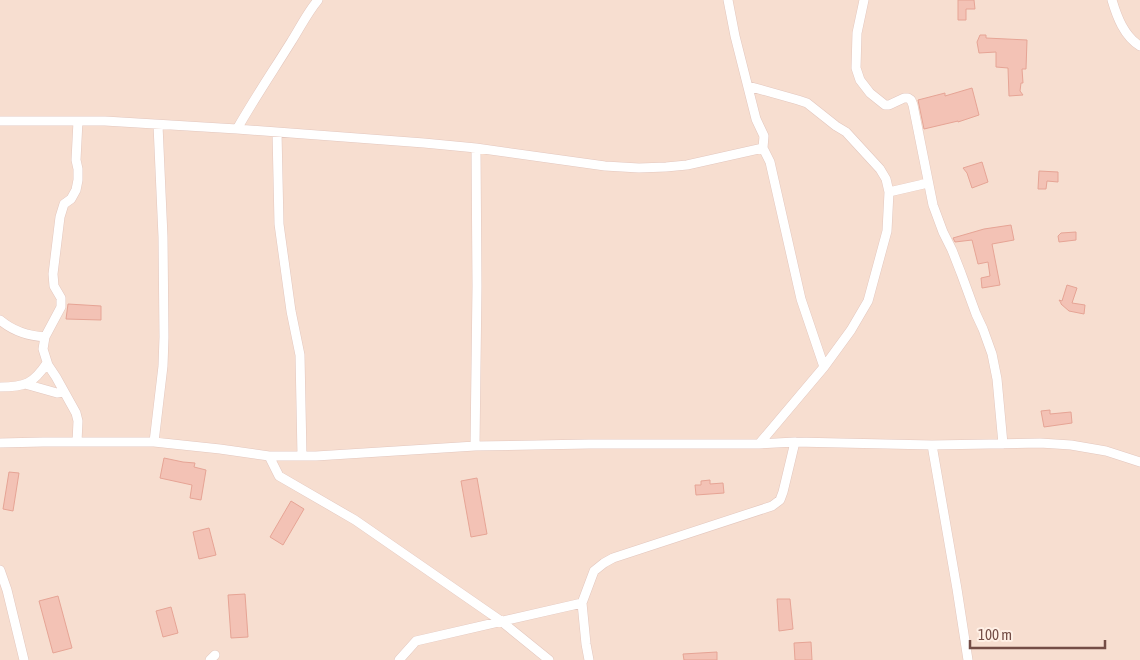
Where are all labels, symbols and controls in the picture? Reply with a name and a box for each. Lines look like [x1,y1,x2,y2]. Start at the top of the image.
scale bar [970,618,1105,650]
text: 100 m [978,626,1012,643]

